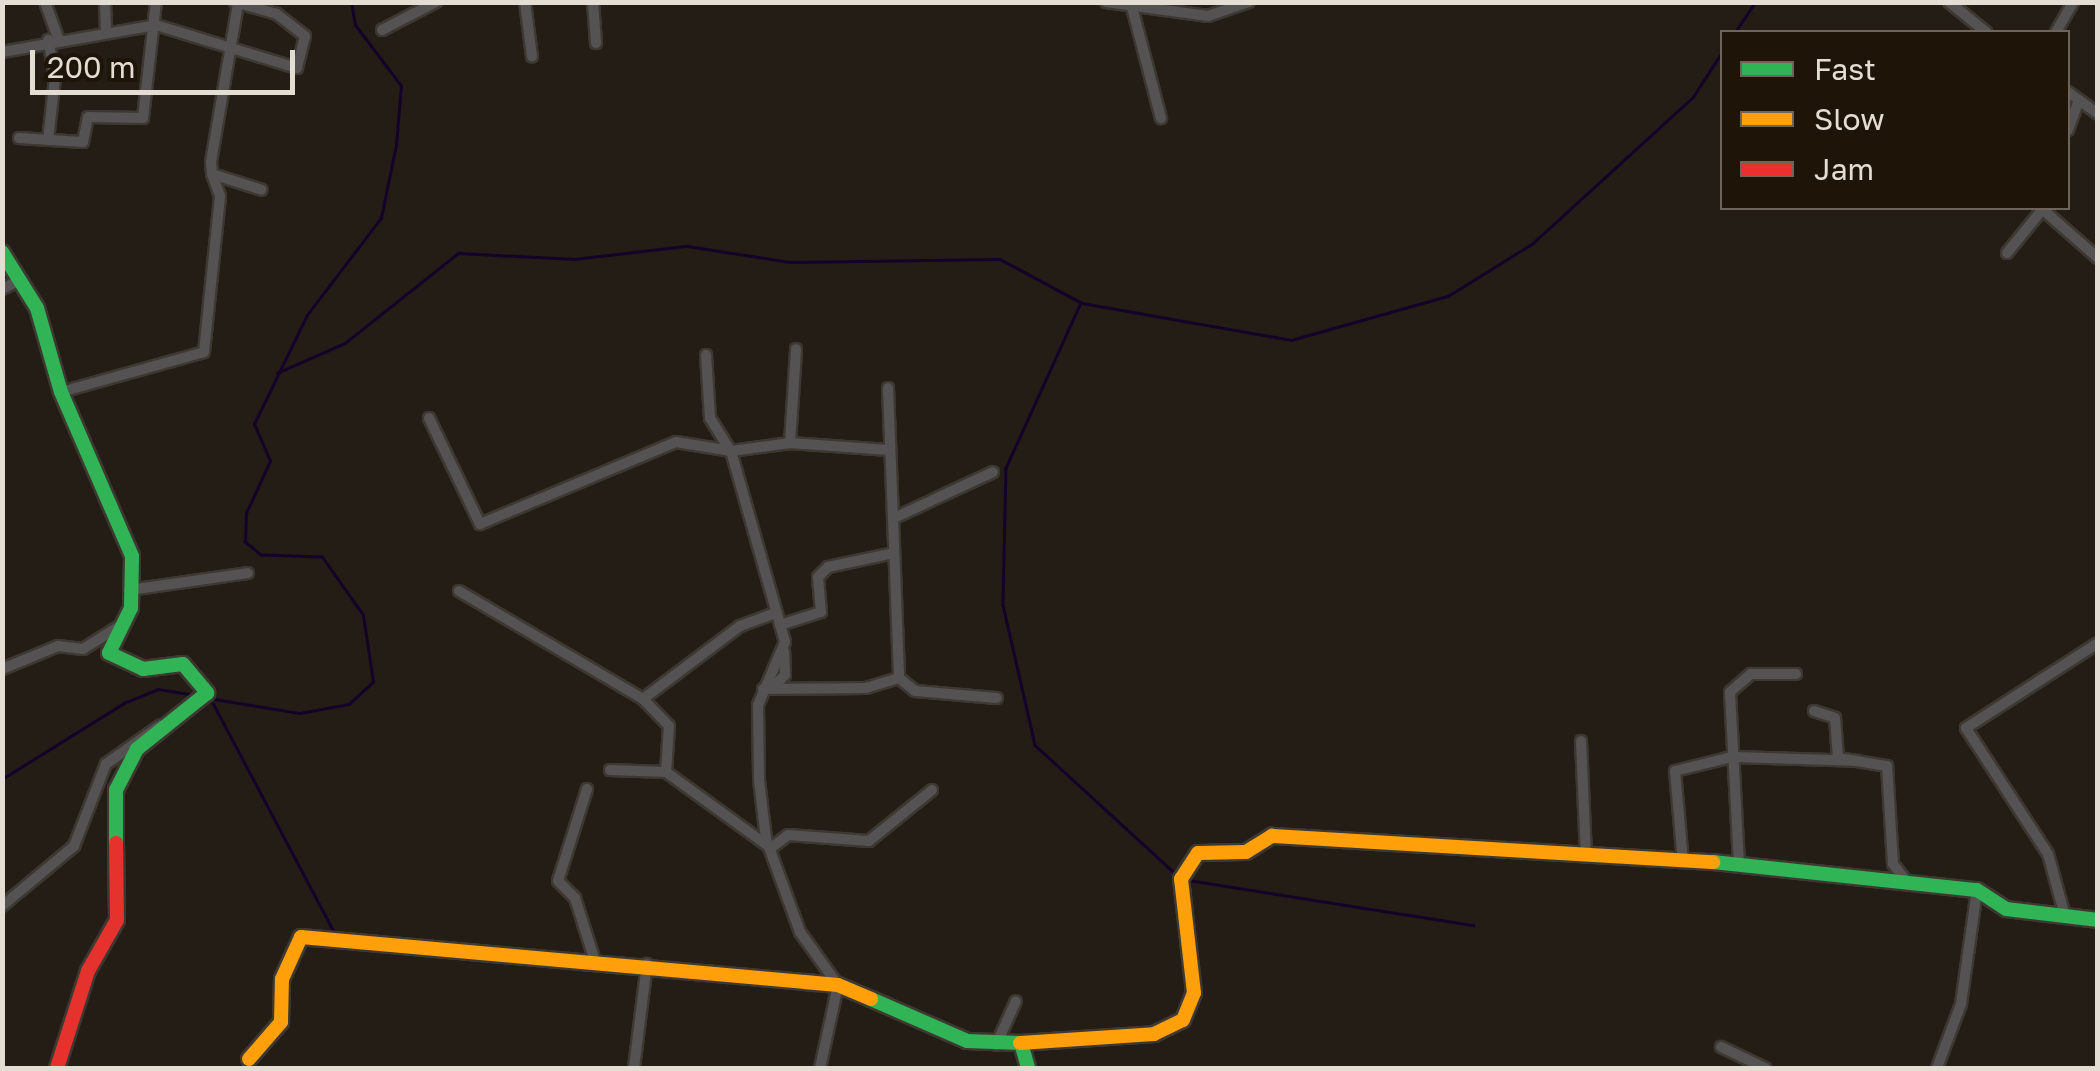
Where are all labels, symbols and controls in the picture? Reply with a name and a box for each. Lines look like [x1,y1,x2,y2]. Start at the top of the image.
scale bar [35,30,300,92]
legend [1720,30,2070,210]
text: 200 m [47,49,136,85]
text: Fast [1814,51,1876,87]
text: Slow [1814,101,1885,137]
text: Jam [1814,151,1874,187]

